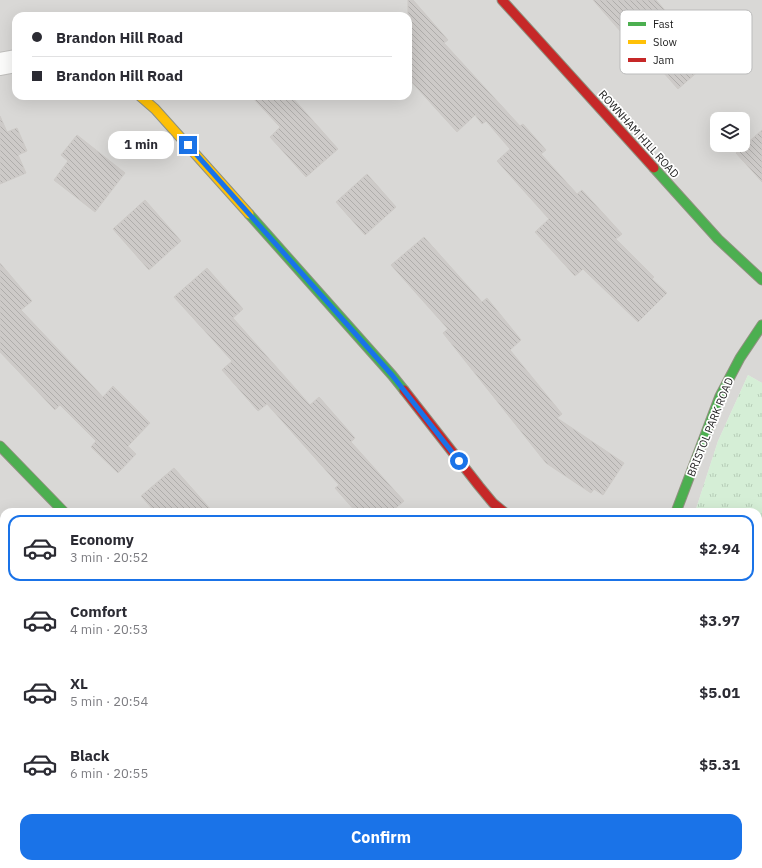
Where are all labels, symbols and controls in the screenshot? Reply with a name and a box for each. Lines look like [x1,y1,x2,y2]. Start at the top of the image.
legend [620,10,752,74]
text: Fast [653,17,674,31]
text: Brandon Hill Road [56,28,183,47]
text: Slow [653,35,677,49]
text: Jam [653,53,674,67]
text: Brandon Hill Road [56,66,183,85]
street label: ROWNHAM HILL ROAD [596,87,682,181]
map controls [710,112,750,152]
button: layers [710,112,750,152]
callout: 1 min [108,131,174,159]
text: 1 min [124,136,158,153]
route end [179,136,197,154]
street label: BRISTOL PARK ROAD [684,375,736,479]
route start [450,452,468,470]
icon: car [22,530,58,566]
text: Economy [70,530,134,549]
text: $2.94 [699,539,740,558]
text: 3 min · 20:52 [70,549,148,566]
icon: car [22,602,58,638]
text: Comfort [70,602,127,621]
text: $3.97 [699,611,740,630]
text: 4 min · 20:53 [70,621,148,638]
icon: car [22,674,58,710]
text: XL [70,674,88,693]
text: $5.01 [699,683,740,702]
text: 5 min · 20:54 [70,693,148,710]
icon: car [22,746,58,782]
text: Black [70,746,110,765]
text: $5.31 [699,755,740,774]
text: 6 min · 20:55 [70,765,148,782]
button: Confirm [20,814,742,860]

